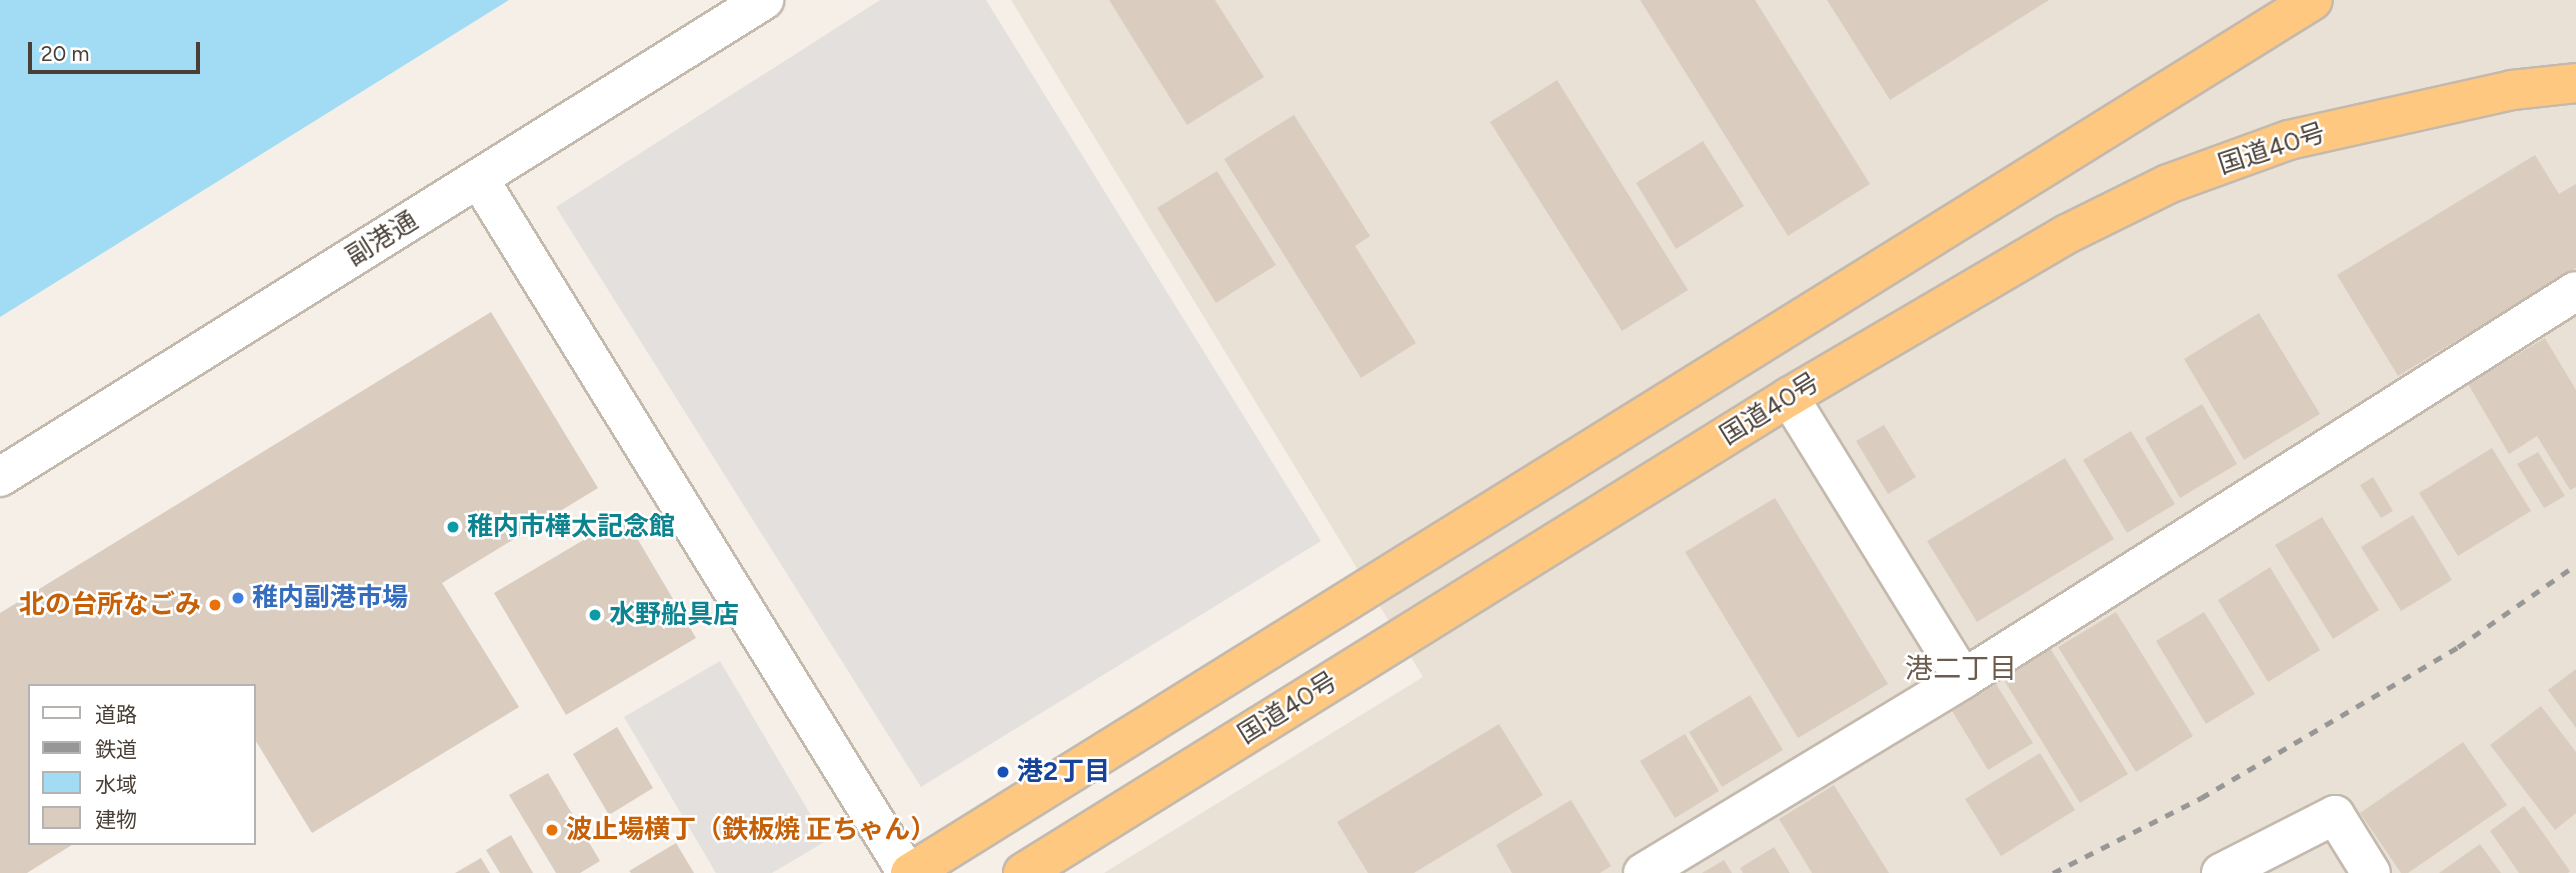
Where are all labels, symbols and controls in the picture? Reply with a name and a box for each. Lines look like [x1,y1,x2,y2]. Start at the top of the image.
scale bar [32,28,203,72]
text: 20 m [41,41,89,66]
street label: 国道40号 [2214,117,2330,181]
street label: 副港通 [341,205,423,273]
street label: 国道40号 [1715,366,1825,452]
place label: 稚内市樺太記念館 [467,511,675,543]
marker: 稚内市樺太記念館 [445,519,461,535]
place label: 稚内副港市場 [252,582,408,614]
place label: 北の台所なごみ [19,589,201,621]
marker: 稚内副港市場 [230,590,246,606]
marker: 北の台所なごみ [207,597,223,613]
place label: 水野船具店 [609,599,739,631]
marker: 水野船具店 [587,607,603,623]
district label: 港二丁目 [1905,651,2017,685]
street label: 国道40号 [1233,665,1343,751]
legend [28,684,256,845]
text: 道路 [95,702,137,727]
text: 鉄道 [95,737,137,762]
place label: 港2丁目 [1017,756,1110,788]
marker: 港2丁目 [995,764,1011,780]
text: 水域 [95,772,137,797]
text: 建物 [95,807,137,832]
place label: 波止場横丁（鉄板焼 正ちゃん） [566,814,936,846]
marker: 波止場横丁（鉄板焼 正ちゃん） [544,822,560,838]

